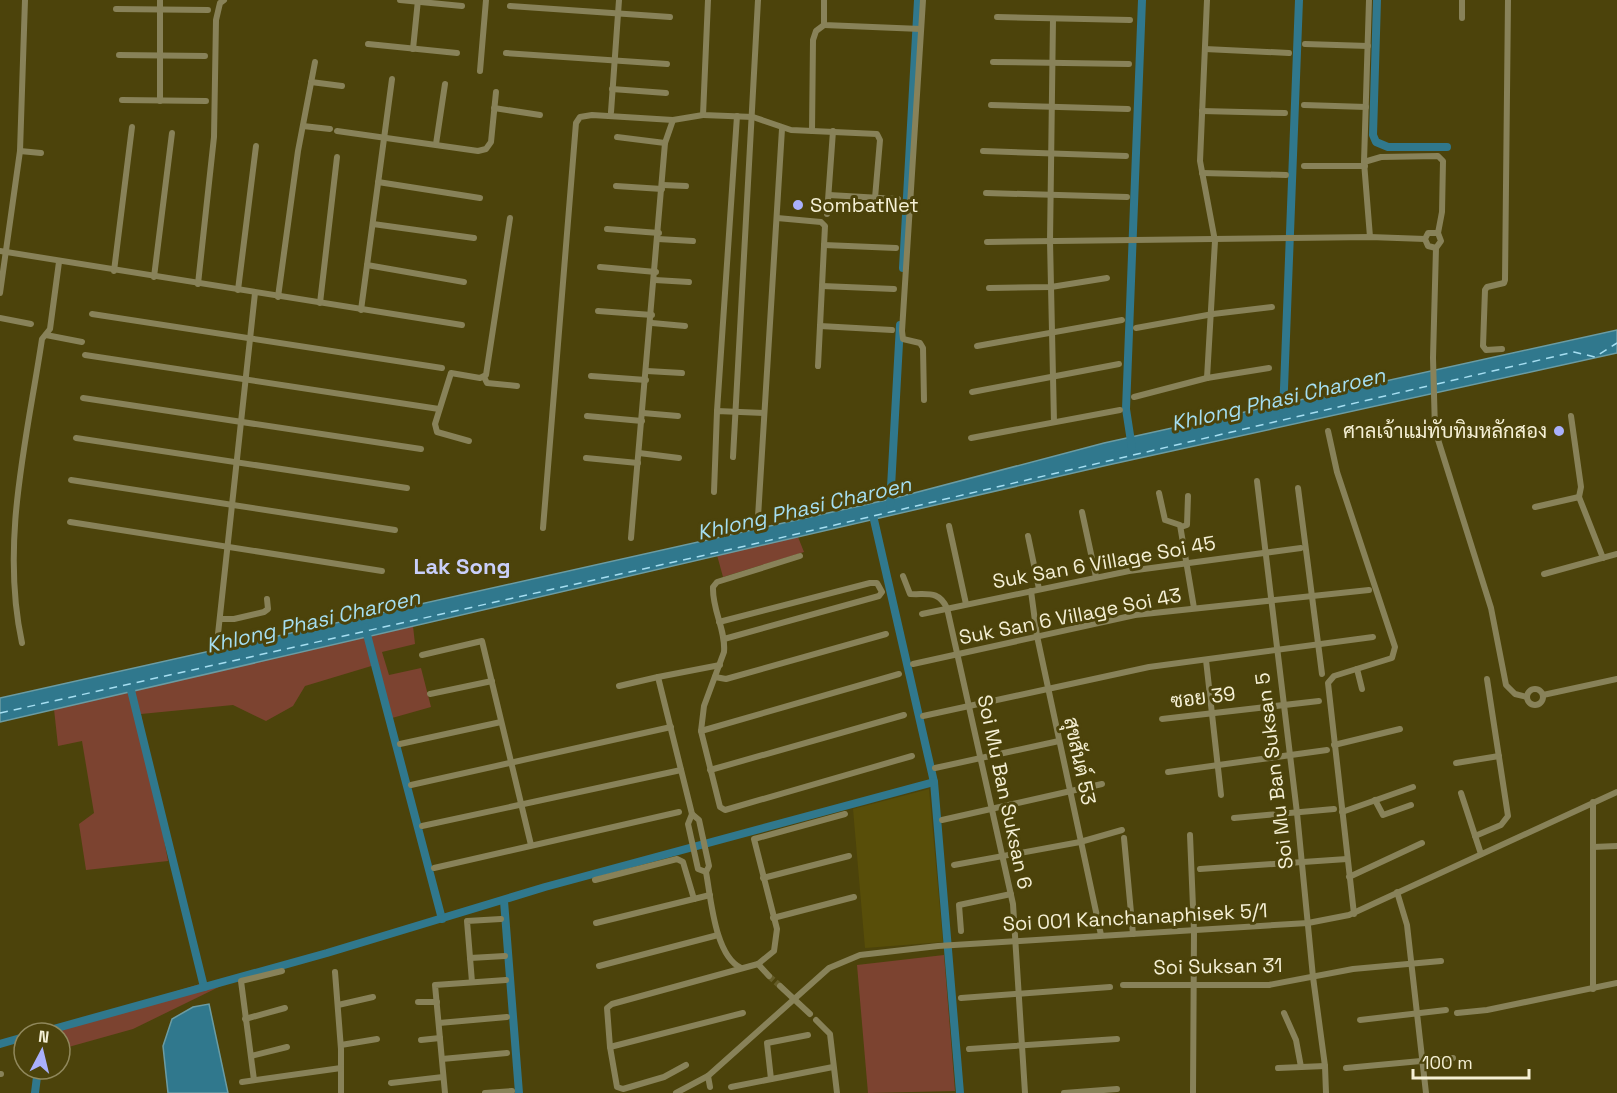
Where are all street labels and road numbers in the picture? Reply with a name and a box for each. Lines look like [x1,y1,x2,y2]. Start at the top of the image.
street label: Suk San 6 Village Soi 45 [990,530,1218,594]
street label: Suk San 6 Village Soi 43 [957,582,1183,650]
street label: Soi Mu Ban Suksan 5 [1249,671,1299,871]
street label: ซอย 39 [1169,680,1237,714]
street label: Soi Mu Ban Suksan 6 [972,692,1038,892]
street label: สุขสันต์ 53 [1057,714,1103,808]
street label: Soi 001 Kanchanaphisek 5/1 [1002,897,1268,937]
street label: Soi Suksan 31 [1153,952,1283,980]

